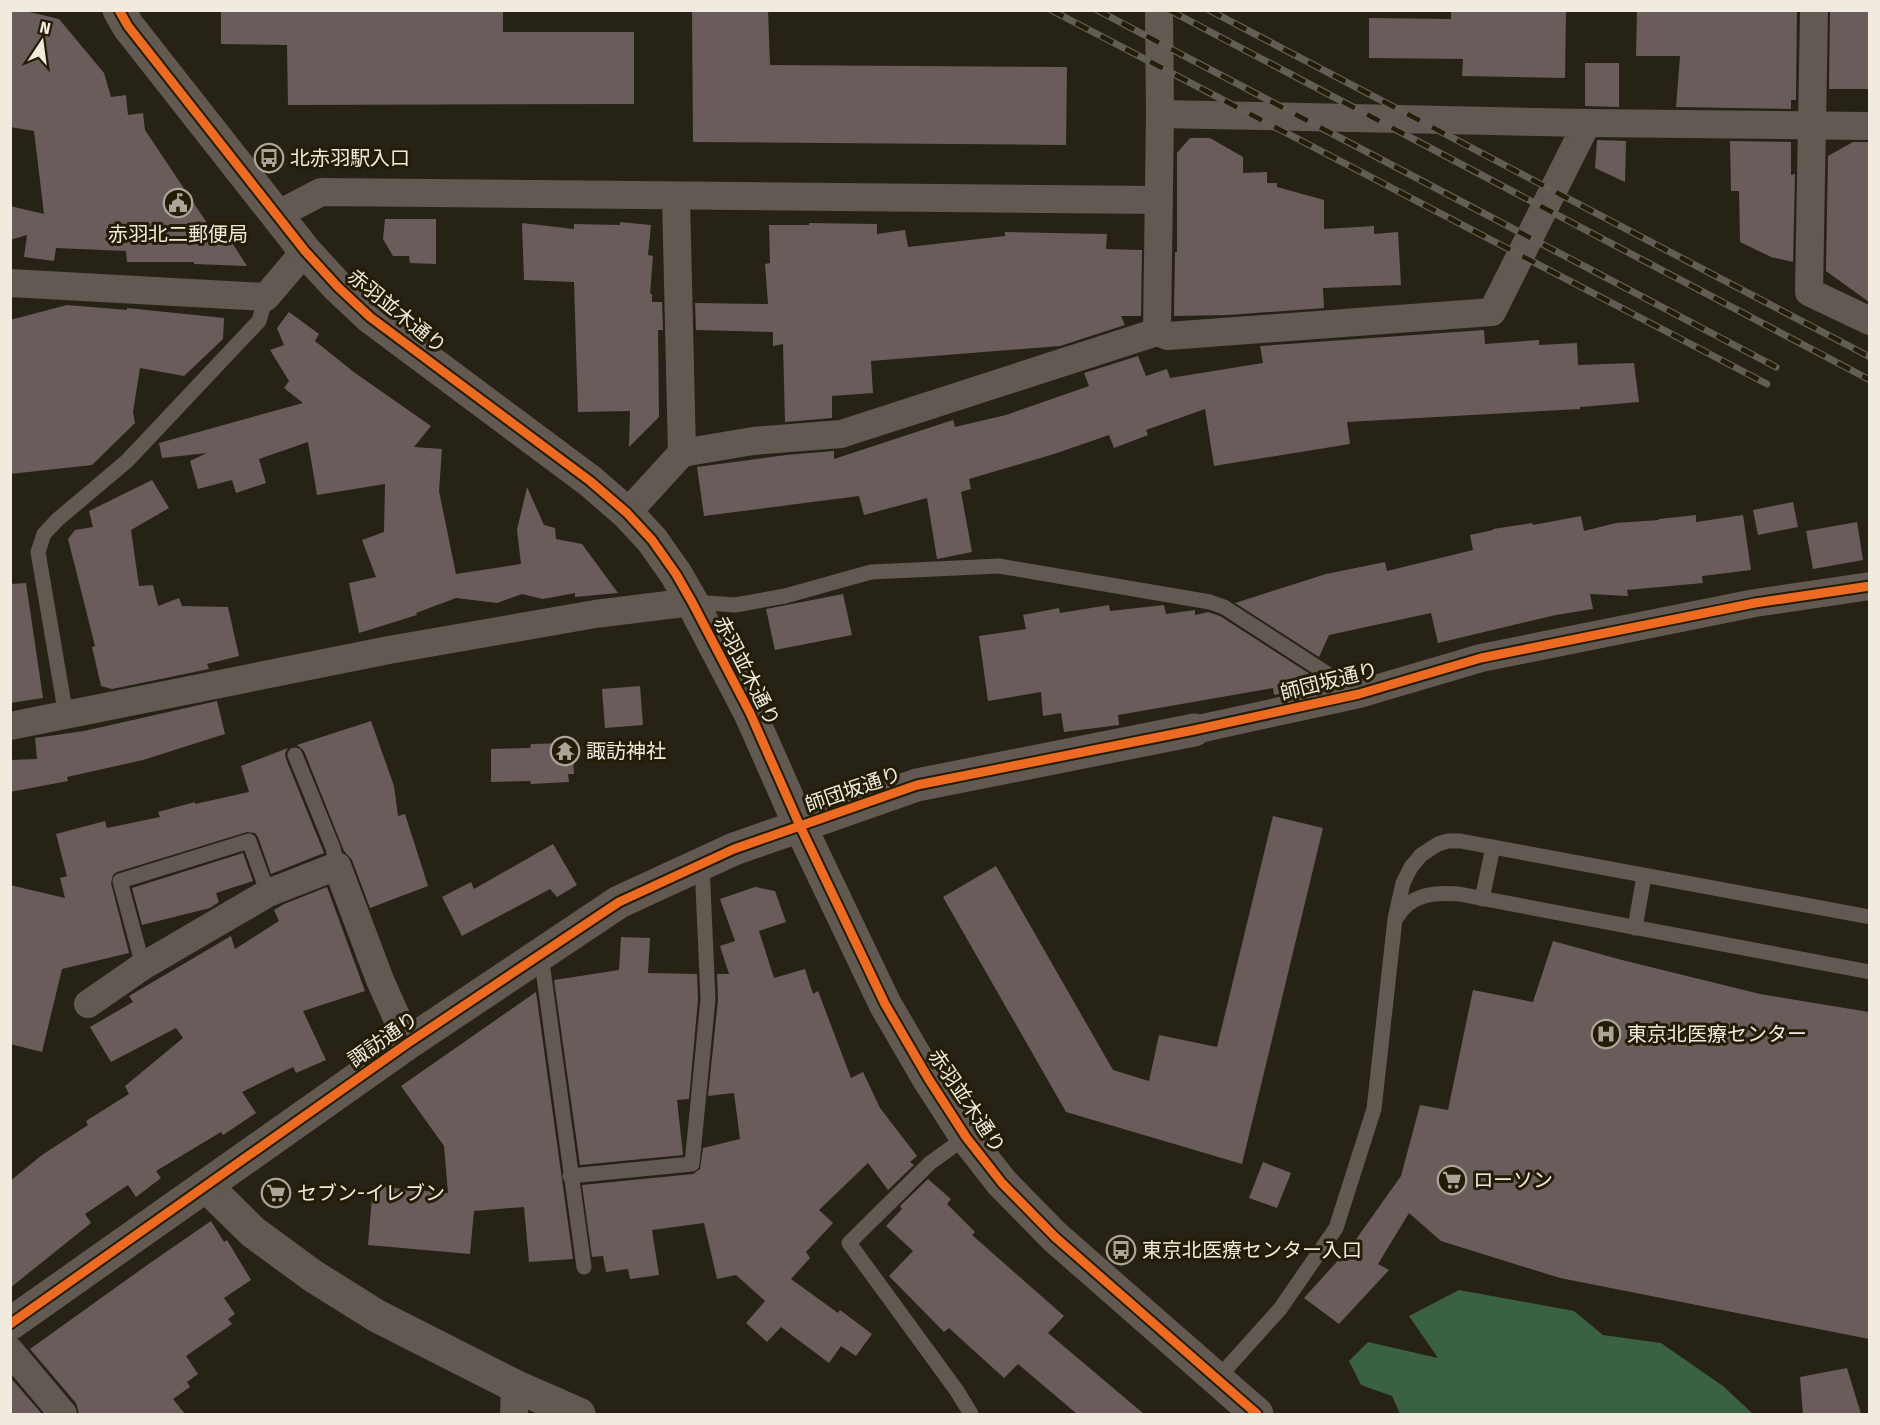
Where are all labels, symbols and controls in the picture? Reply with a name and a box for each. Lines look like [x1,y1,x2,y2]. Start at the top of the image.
north arrow [12,12,72,72]
text: N [38,17,53,38]
bus stop icon: 北赤羽駅入口 [253,142,285,174]
place label: 北赤羽駅入口 [290,146,410,170]
public building icon: 赤羽北二郵便局 [162,187,194,219]
place label: 赤羽北二郵便局 [108,222,248,246]
street label: 赤羽並木通り [343,264,451,358]
street label: 赤羽並木通り [709,612,785,730]
street label: 師団坂通り [1278,657,1380,705]
temple icon: 諏訪神社 [549,735,581,767]
place label: 諏訪神社 [586,739,666,763]
street label: 師団坂通り [802,761,904,817]
street label: 諏訪通り [343,1006,423,1072]
hospital icon: 東京北医療センター [1590,1018,1622,1050]
place label: 東京北医療センター [1627,1022,1807,1046]
street label: 赤羽並木通り [923,1045,1011,1157]
supermarket icon: ローソン [1436,1164,1468,1196]
place label: ローソン [1473,1168,1553,1192]
supermarket icon: セブン-イレブン [260,1177,292,1209]
place label: セブン-イレブン [297,1181,445,1205]
bus stop icon: 東京北医療センター入口 [1105,1234,1137,1266]
place label: 東京北医療センター入口 [1142,1238,1362,1262]

